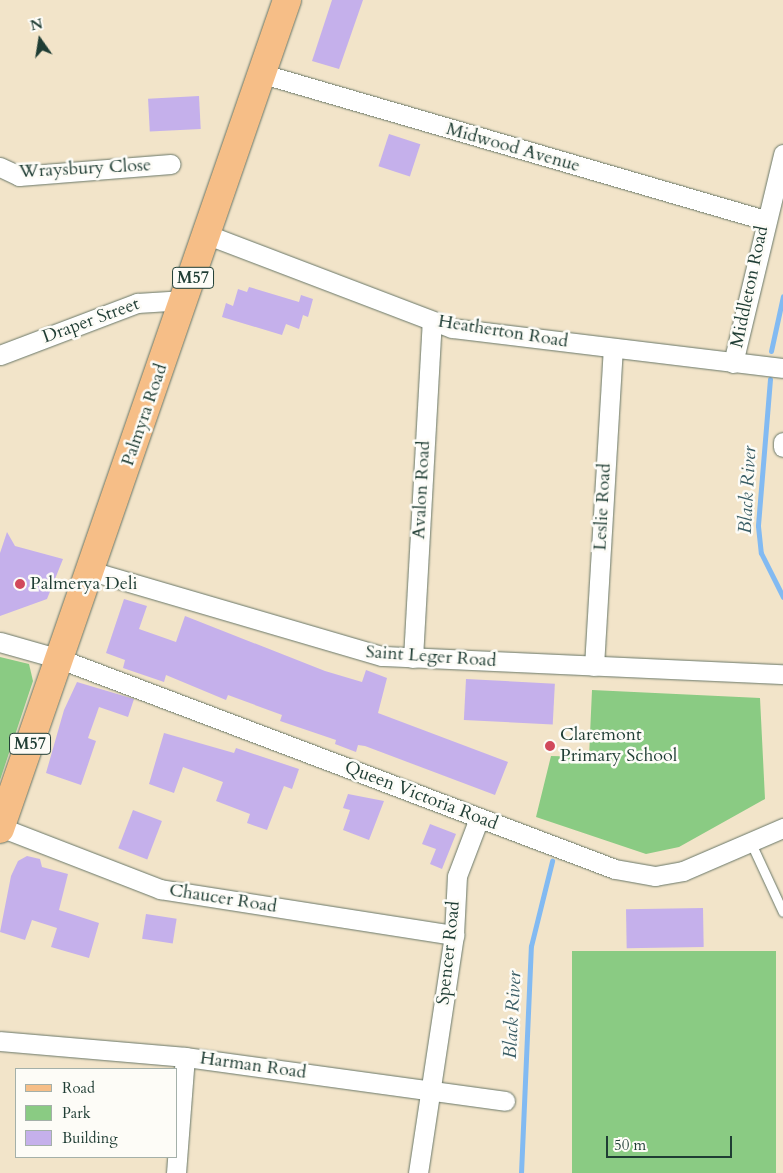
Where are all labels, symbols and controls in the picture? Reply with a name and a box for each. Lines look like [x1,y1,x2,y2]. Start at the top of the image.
text: N [28,14,45,36]
north arrow [15,15,65,65]
street label: Midwood Avenue [444,119,582,177]
street label: Wraysbury Close [18,155,152,183]
street label: Middleton Road [727,224,773,350]
road number: M57 [172,264,214,292]
street label: Draper Street [40,294,142,348]
street label: Heatherton Road [436,311,570,353]
street label: Palmyra Road [117,361,173,469]
street label: Avalon Road [409,440,435,540]
water label: Black River [734,446,762,534]
street label: Leslie Road [590,463,616,551]
place label: Palmerya Deli [30,573,138,595]
marker: Palmerya Deli [14,578,26,590]
street label: Saint Leger Road [365,642,497,672]
place label: Claremont Primary School [560,725,677,768]
road number: M57 [9,731,51,758]
marker: Claremont Primary School [544,740,556,752]
street label: Queen Victoria Road [341,757,501,835]
street label: Chaucer Road [168,880,278,918]
street label: Spencer Road [433,900,465,1006]
water label: Black River [499,971,527,1059]
street label: Harman Road [199,1048,307,1084]
legend [15,1068,178,1158]
text: Road [62,1078,95,1098]
text: Park [62,1103,91,1123]
scale bar [608,1126,734,1158]
text: Building [62,1128,118,1148]
text: 50 m [614,1135,646,1155]

